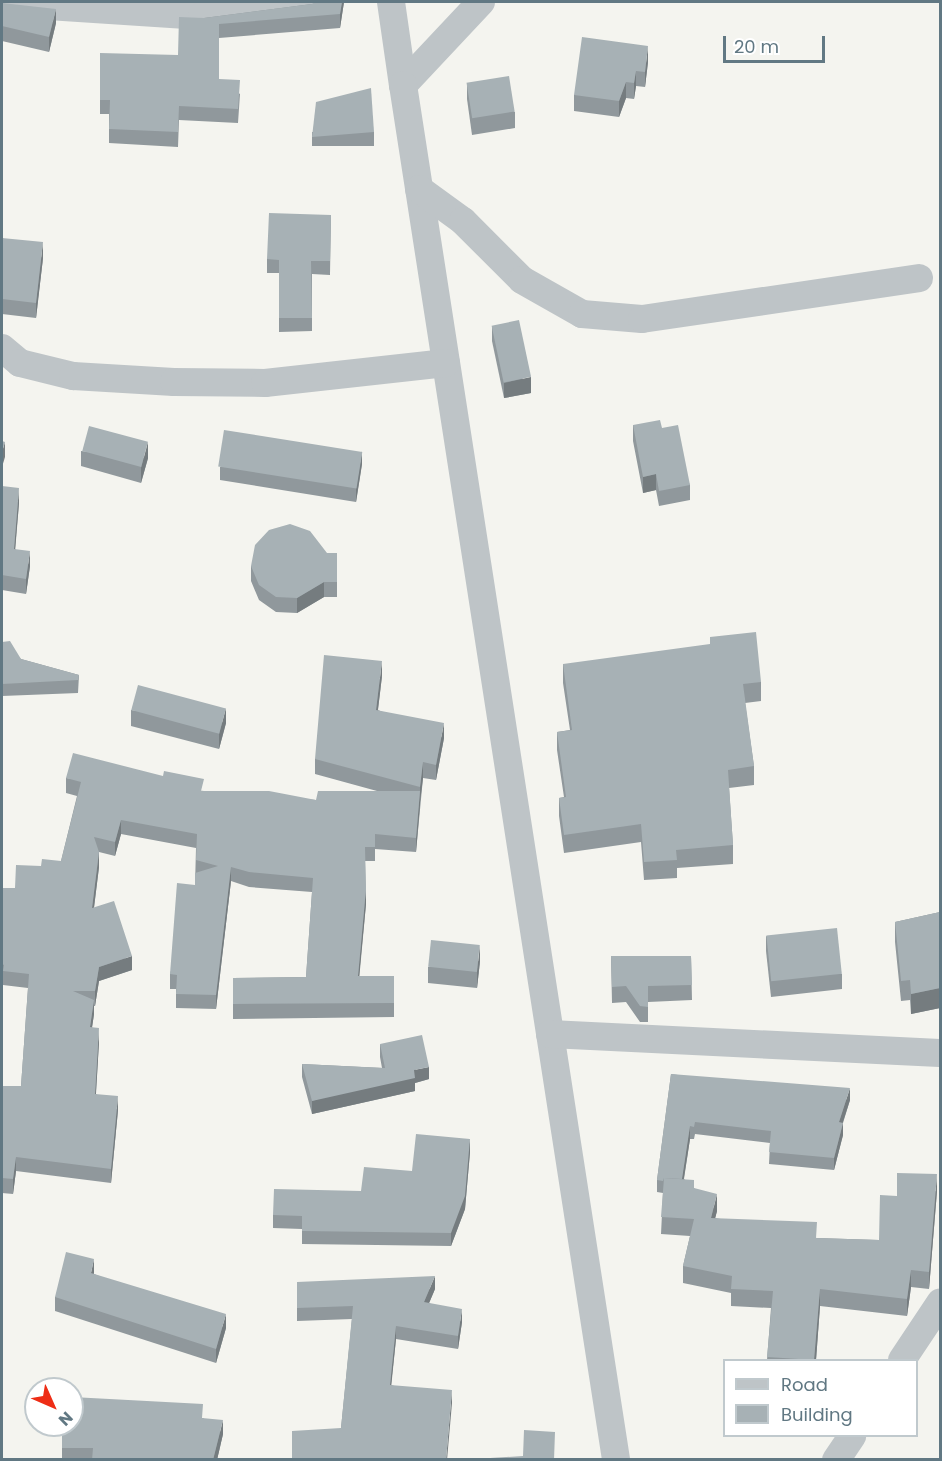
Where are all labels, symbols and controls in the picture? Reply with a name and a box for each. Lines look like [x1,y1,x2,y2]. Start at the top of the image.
scale bar [726,24,828,62]
text: 20 m [734,34,779,59]
legend [723,1359,918,1437]
text: Road [781,1372,828,1397]
north arrow [24,1377,84,1437]
text: Building [781,1402,853,1427]
text: N [53,1406,78,1431]

